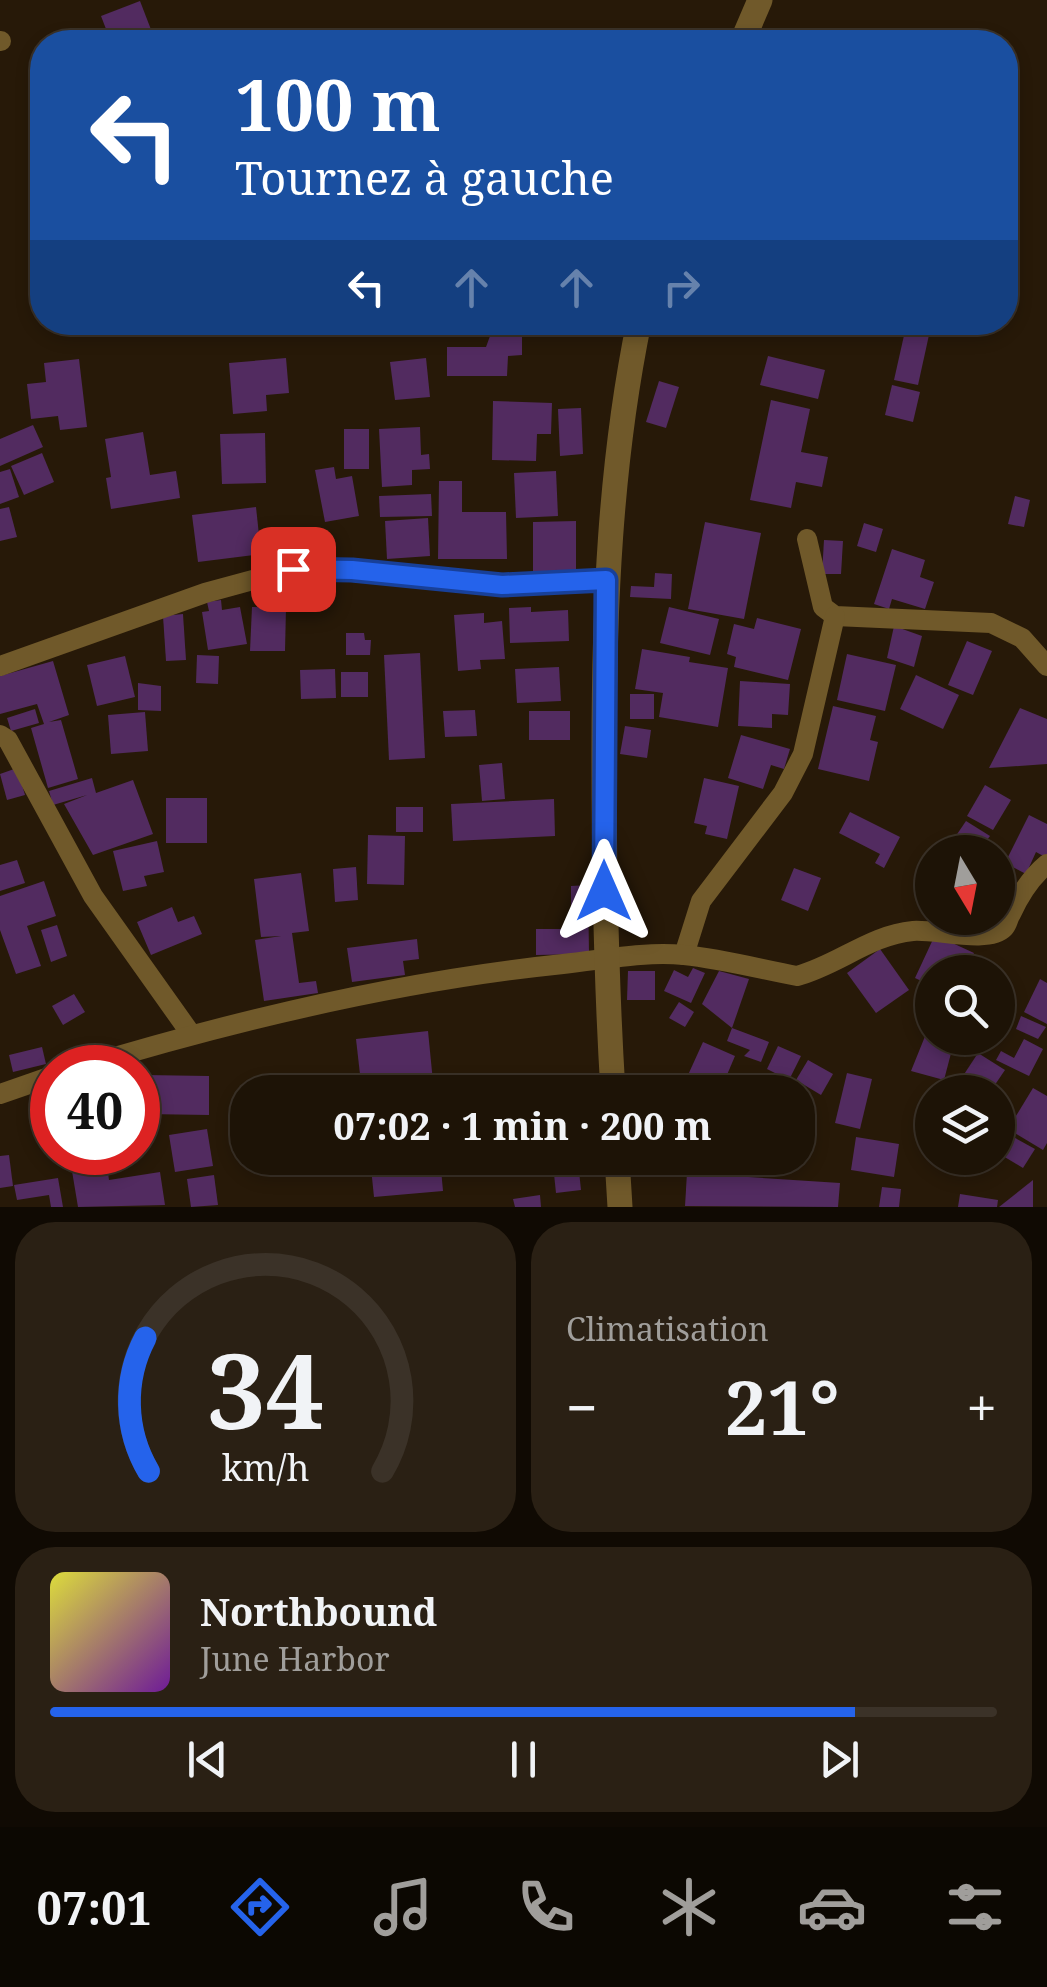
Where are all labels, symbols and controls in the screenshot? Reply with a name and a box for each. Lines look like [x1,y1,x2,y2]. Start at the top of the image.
text: 100 m [235,56,441,152]
icon: left [70,70,200,200]
text: Tournez à gauche [235,147,614,208]
icon: left [339,260,394,315]
icon: ahead [444,260,499,315]
icon: ahead [549,260,604,315]
icon: right [654,260,709,315]
pin [251,527,336,612]
icon: arrive [266,542,321,597]
north arrow [915,835,1015,935]
map controls [915,835,1015,1175]
position arrow [552,839,656,943]
button: search [915,955,1015,1055]
speed limit sign: 40 [30,1045,160,1175]
button: layers [915,1075,1015,1175]
text: 07:02 · 1 min · 200 m [333,1099,712,1151]
text: Climatisation [566,1307,769,1350]
text: 34 [207,1318,324,1459]
text: 21° [725,1355,839,1457]
text: − [566,1369,598,1444]
text: + [966,1369,997,1444]
text: km/h [222,1443,309,1491]
text: Northbound [200,1585,437,1637]
text: June Harbor [200,1637,389,1680]
icon: previous [180,1732,235,1787]
icon: pause [496,1732,551,1787]
icon: next [812,1732,867,1787]
icon: directions [225,1872,295,1942]
icon: music [368,1872,438,1942]
icon: phone [511,1872,581,1942]
icon: climate [654,1872,724,1942]
icon: car [797,1872,867,1942]
icon: filters [940,1872,1010,1942]
text: 07:01 [37,1877,152,1938]

